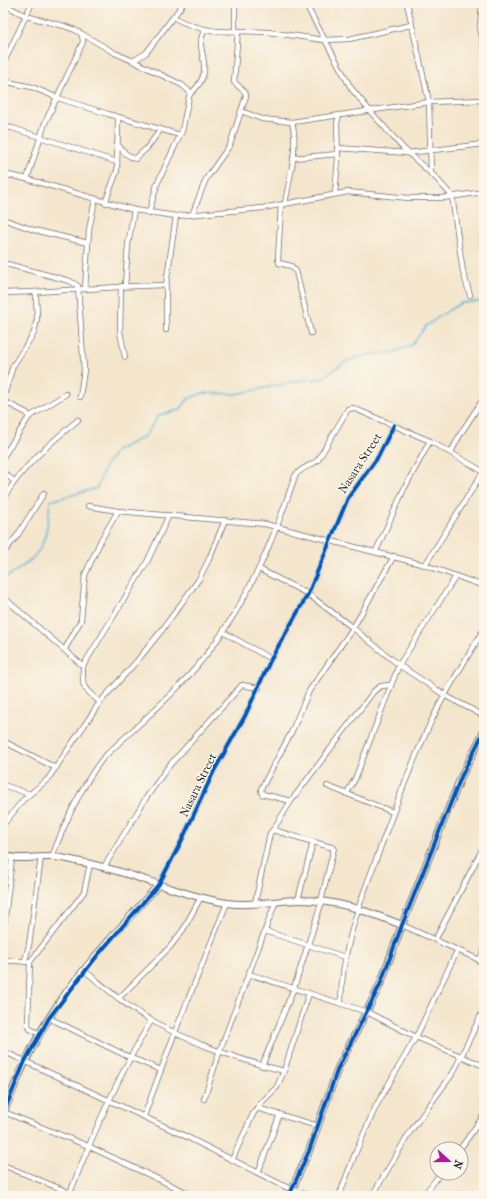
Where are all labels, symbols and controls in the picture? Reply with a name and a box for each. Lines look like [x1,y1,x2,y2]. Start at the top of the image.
street label: Nasara Street [335,430,385,496]
street label: Nasara Street [177,750,220,819]
north arrow [429,1141,469,1181]
text: N [450,1158,465,1171]

